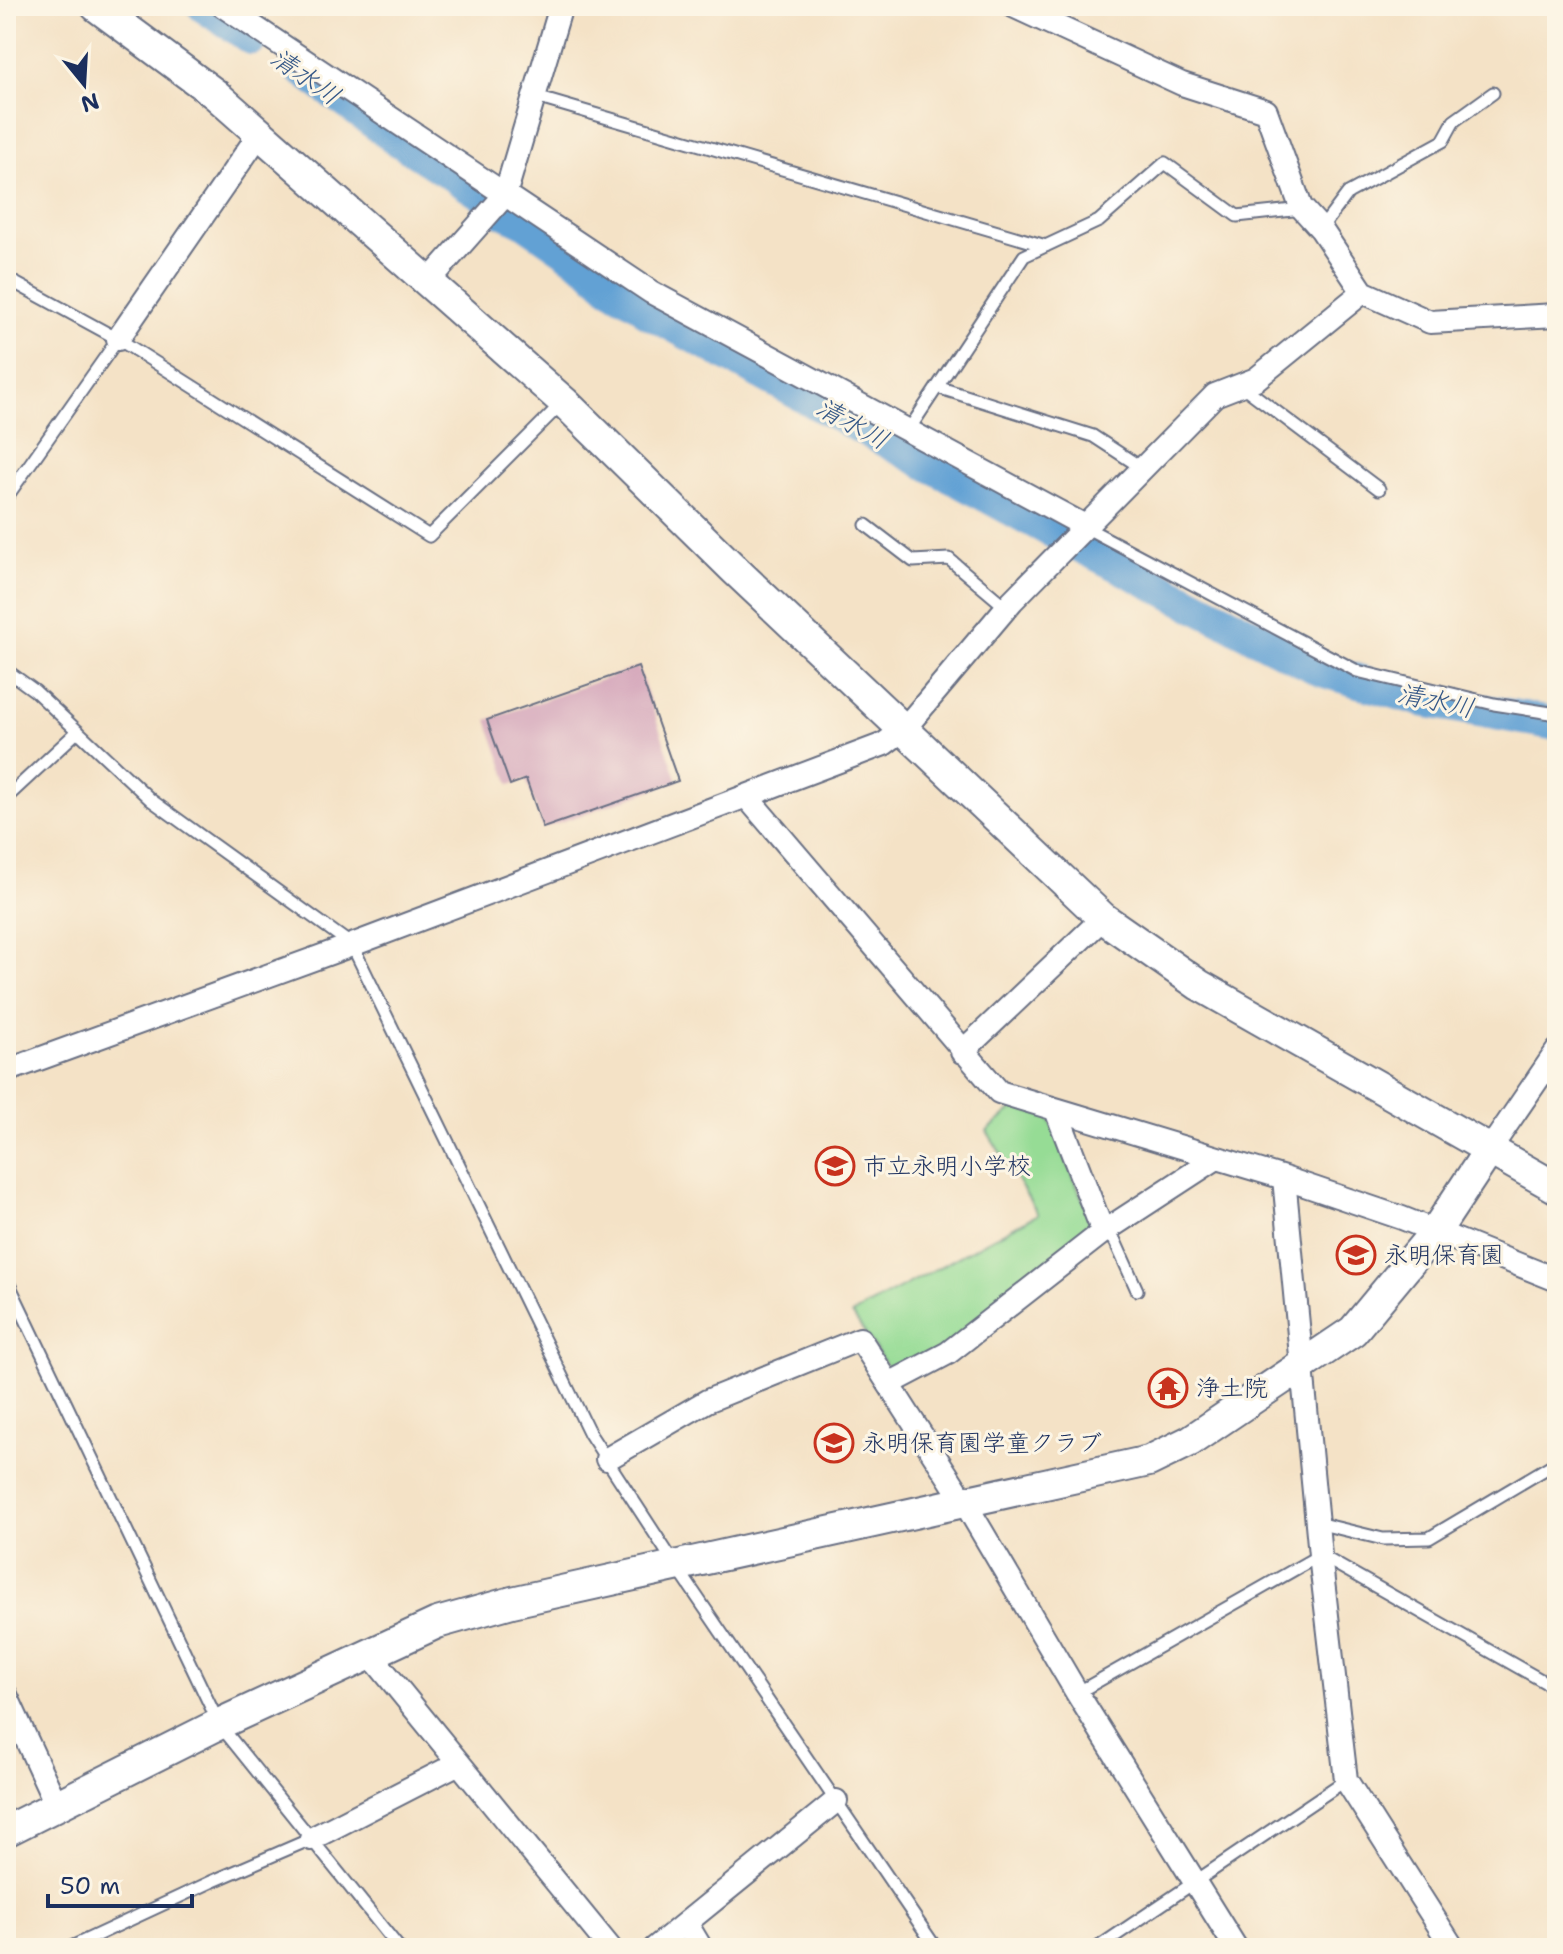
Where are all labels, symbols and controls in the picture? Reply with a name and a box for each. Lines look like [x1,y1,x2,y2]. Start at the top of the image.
water label: 清水川 [264,39,348,113]
north arrow [44,44,124,124]
text: N [77,86,103,119]
water label: 清水川 [810,389,896,457]
water label: 清水川 [1394,675,1478,725]
school or university icon: 市立永明小学校 [814,1145,856,1187]
place label: 市立永明小学校 [863,1150,1031,1182]
school or university icon: 永明保育園 [1335,1234,1377,1276]
place label: 永明保育園 [1384,1239,1504,1271]
temple icon: 浄土院 [1147,1367,1189,1409]
place label: 浄土院 [1196,1372,1268,1404]
school or university icon: 永明保育園学童クラブ [813,1422,855,1464]
place label: 永明保育園学童クラブ [862,1427,1102,1459]
scale bar [48,1858,192,1908]
text: 50 m [60,1870,120,1902]

